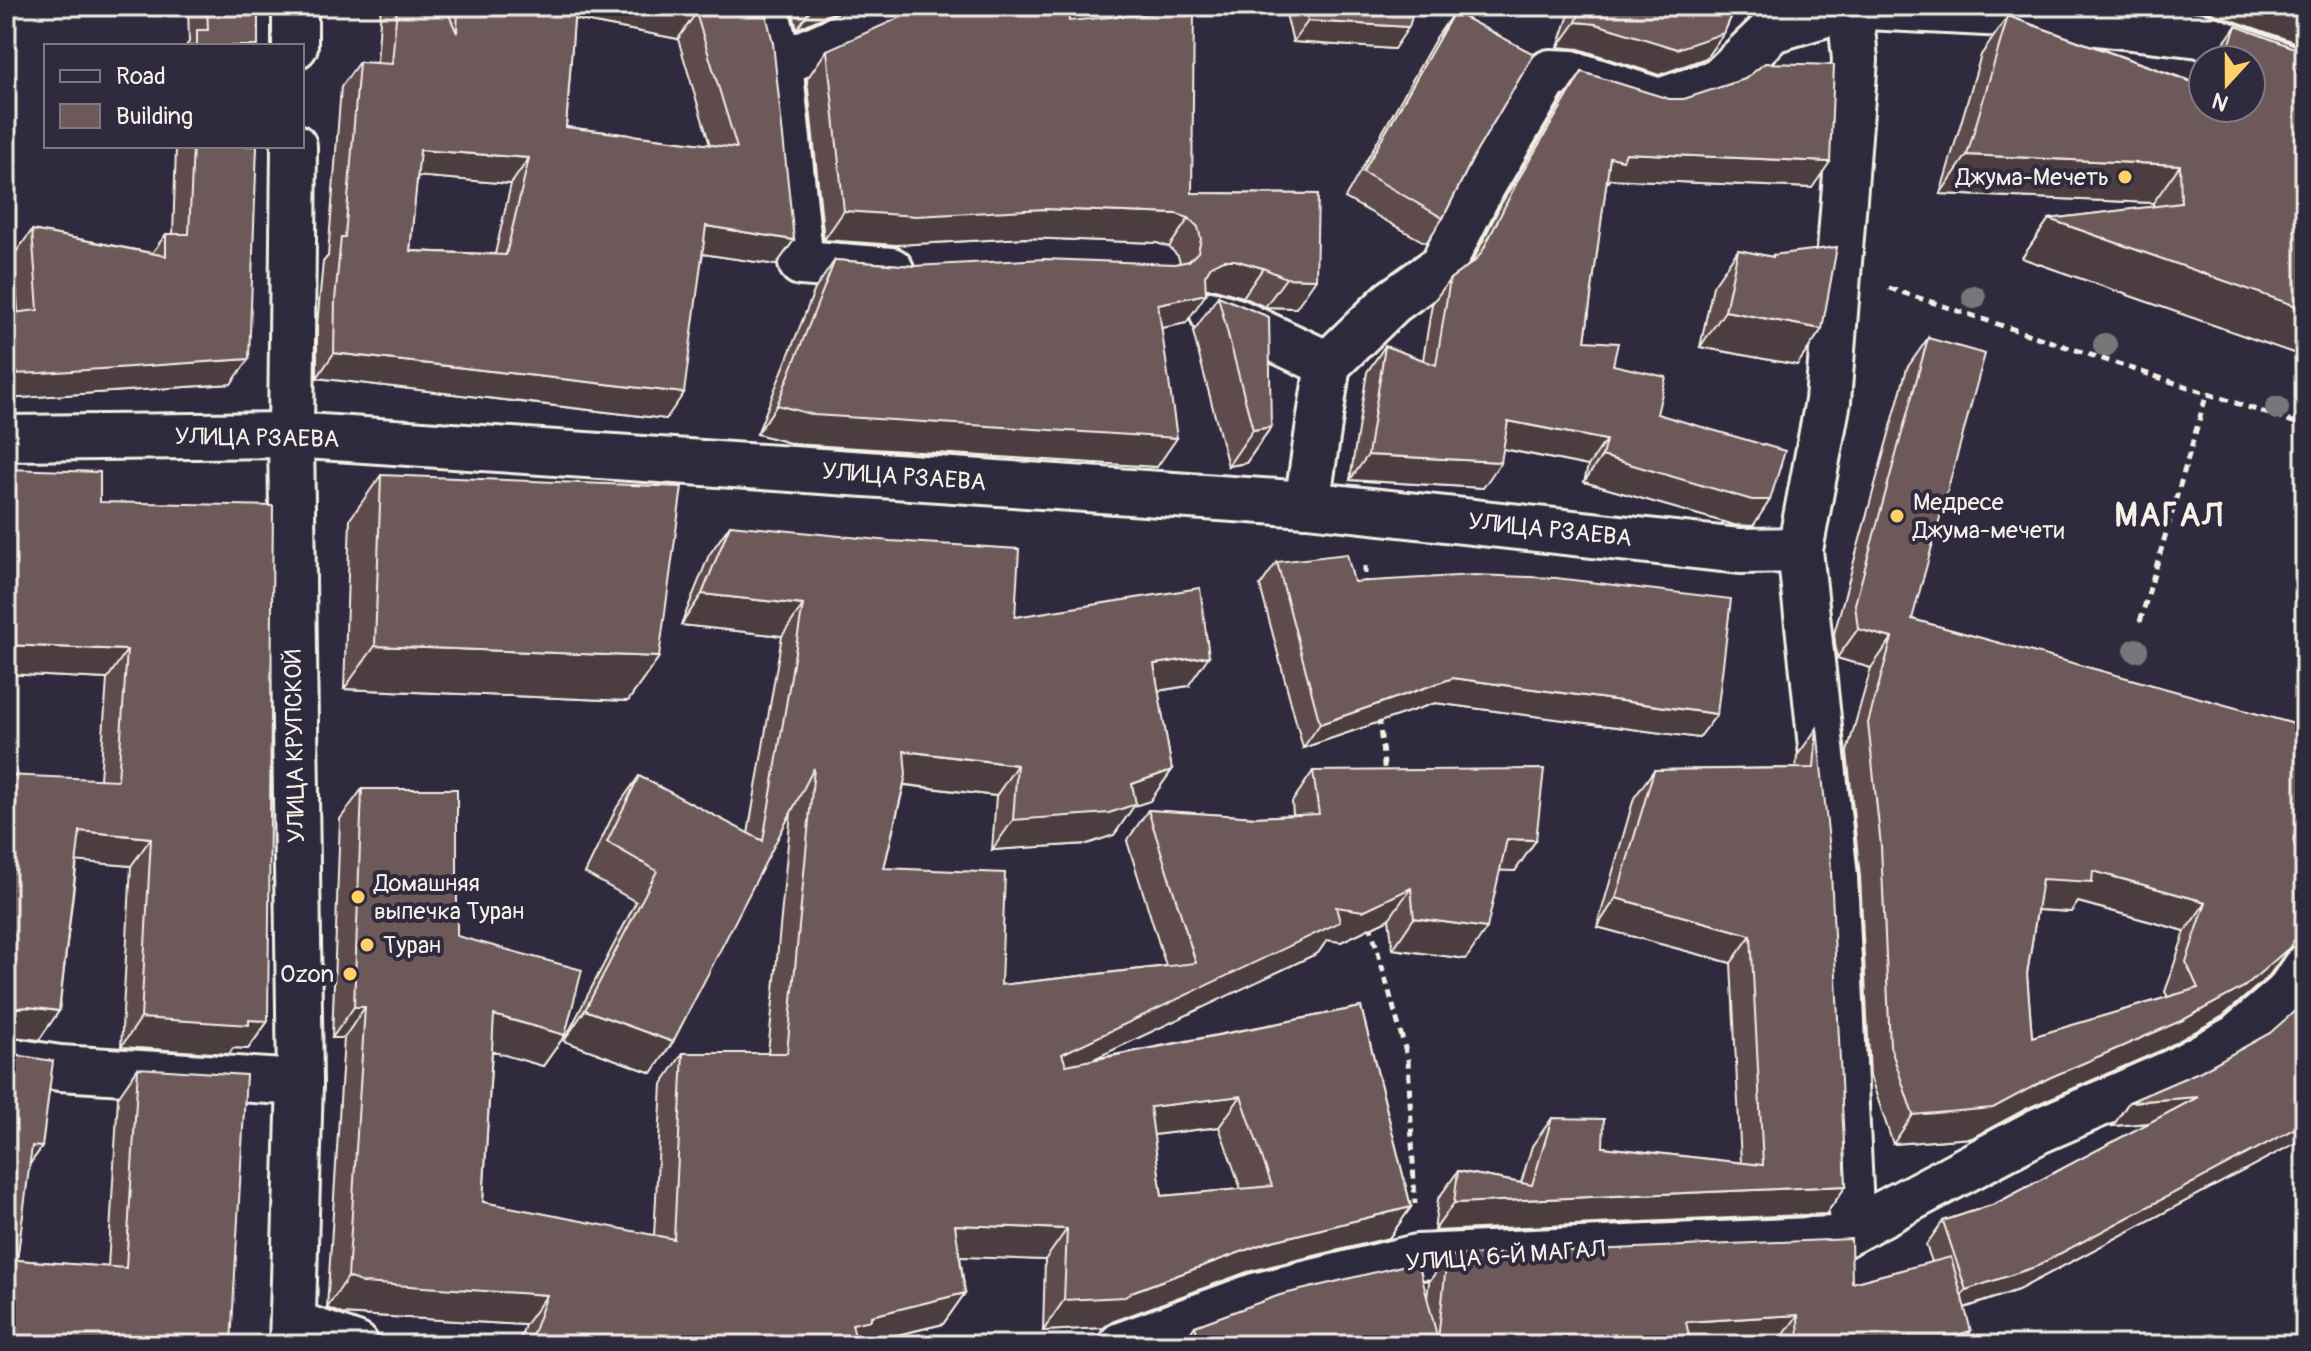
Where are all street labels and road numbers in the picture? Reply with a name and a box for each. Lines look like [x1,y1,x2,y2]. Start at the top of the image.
street label: УЛИЦА РЗАЕВА [174,422,340,454]
street label: УЛИЦА РЗАЕВА [821,457,987,497]
street label: УЛИЦА РЗАЕВА [1467,507,1633,553]
street label: УЛИЦА КРУПСКОЙ [279,649,311,843]
street label: УЛИЦА 6-Й МАГАЛ [1405,1235,1606,1277]

